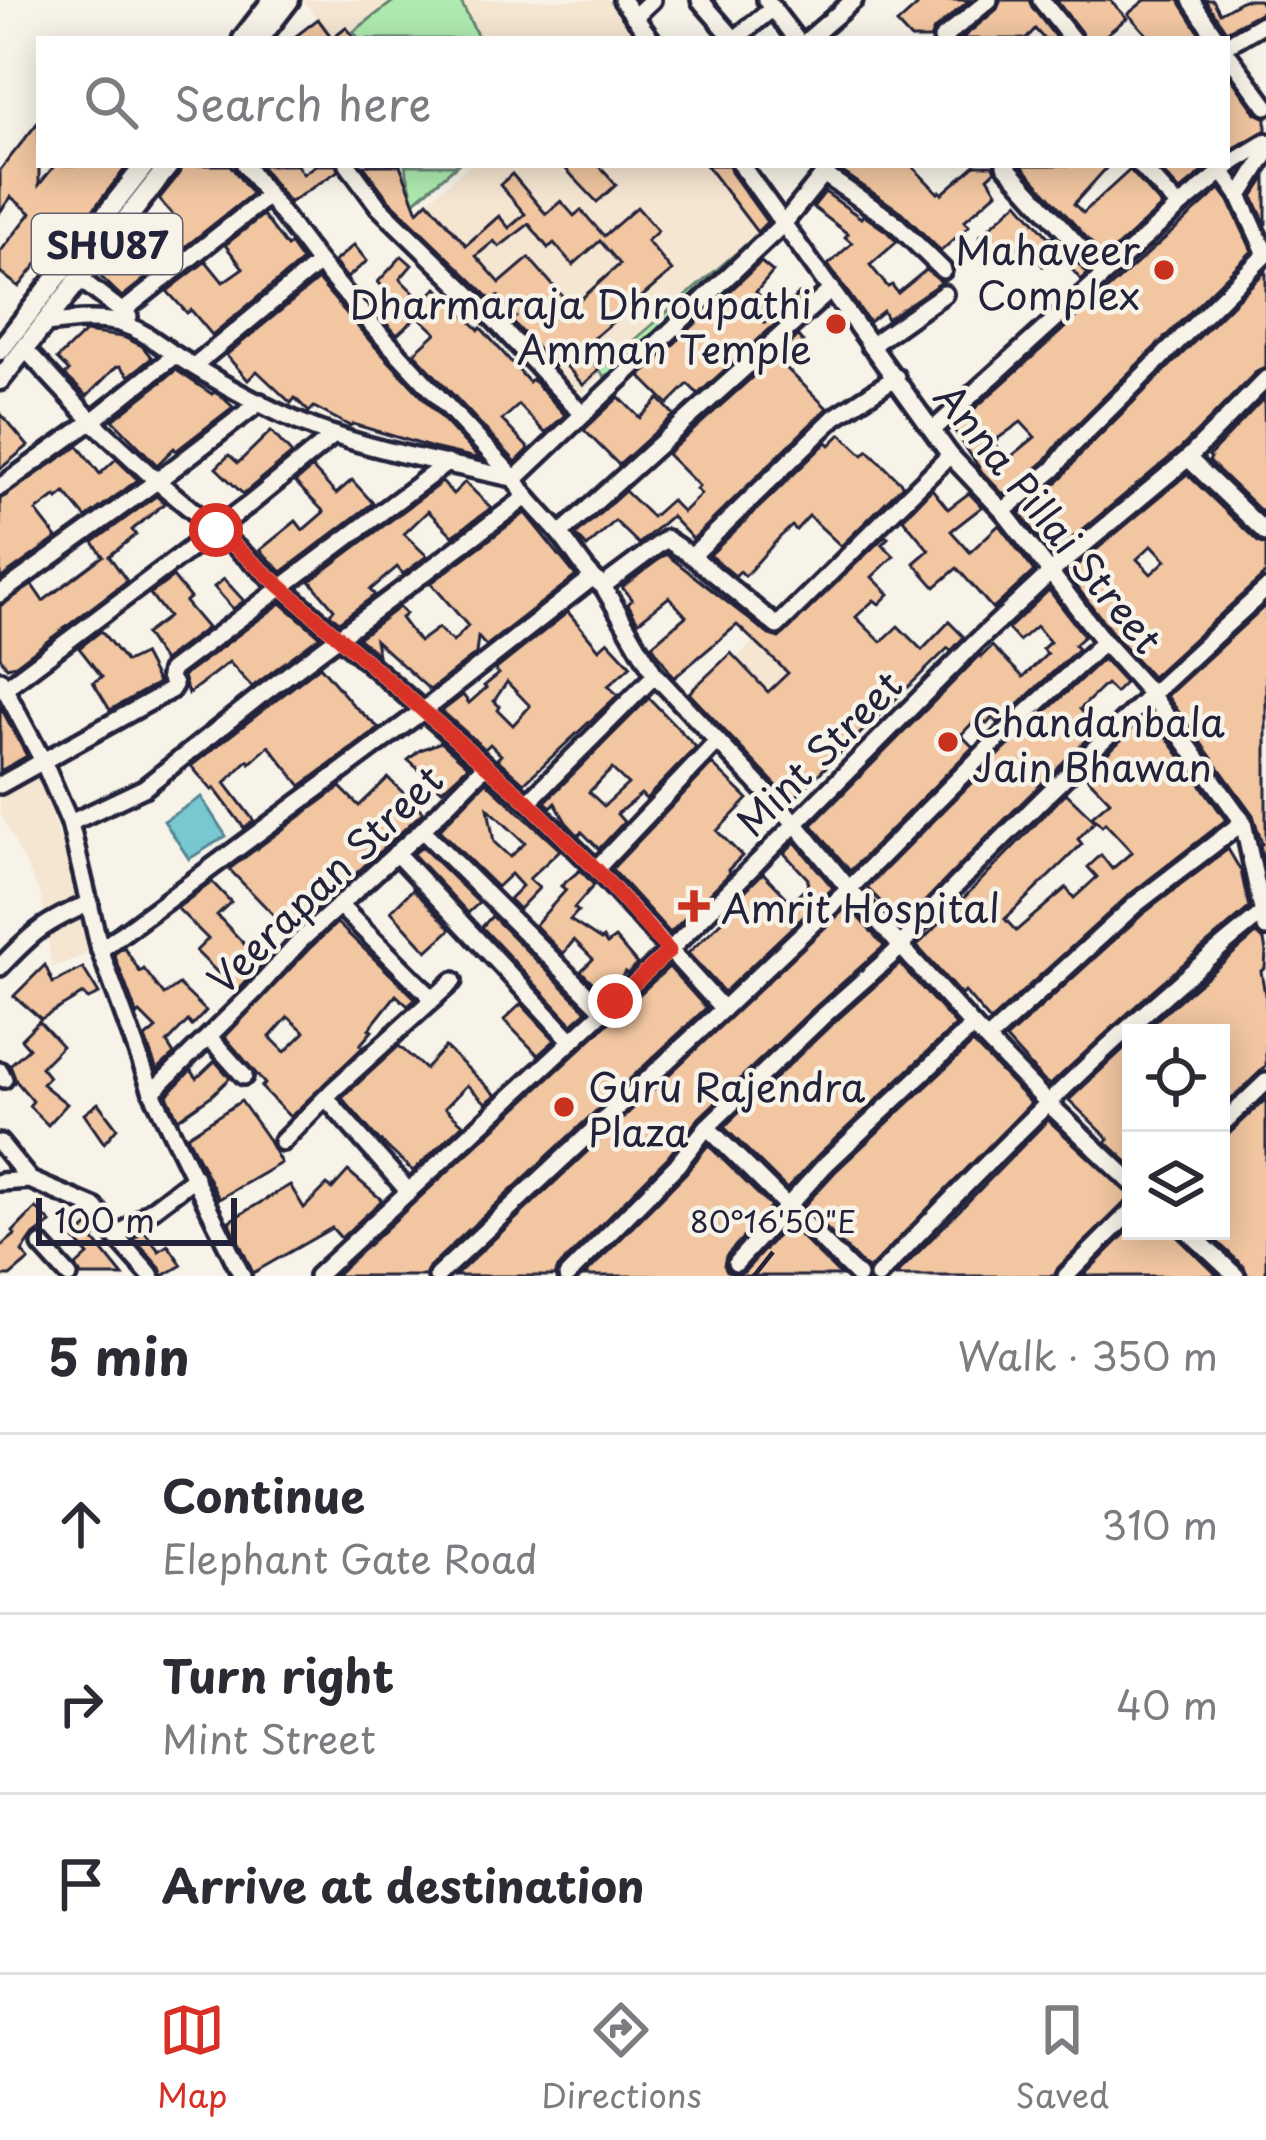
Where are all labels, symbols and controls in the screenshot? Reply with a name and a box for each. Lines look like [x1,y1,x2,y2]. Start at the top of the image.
search box [36,36,1230,168]
text: Search here [174,68,431,136]
icon: search [78,69,144,135]
road number: SHU87 [32,214,182,274]
place label: Mahaveer Complex [955,219,1141,323]
marker: Mahaveer Complex [1151,257,1177,283]
place label: Dharmaraja Dhroupathi Amman Temple [349,273,812,377]
marker: Dharmaraja Dhroupathi Amman Temple [823,311,849,337]
street label: Anna Pillai Street [922,369,1178,665]
route start [189,503,243,557]
street label: Mint Street [721,655,915,849]
place label: Chandanbala Jain Bhawan [972,691,1225,795]
marker: Chandanbala Jain Bhawan [935,729,961,755]
street label: Veerapan Street [193,750,455,1006]
place label: Amrit Hospital [721,877,1000,936]
marker: Amrit Hospital [678,890,710,922]
route end [588,974,642,1028]
map controls [1122,1024,1230,1240]
button: locate [1122,1024,1230,1132]
place label: Guru Rajendra Plaza [588,1056,866,1160]
marker: Guru Rajendra Plaza [551,1094,577,1120]
button: layers [1122,1132,1230,1240]
scale bar [36,1192,237,1245]
text: 100 m [54,1194,155,1244]
text: 80°16'50"E [690,1198,856,1243]
text: 5 min [48,1316,190,1393]
text: Walk · 350 m [958,1325,1218,1384]
text: Continue [162,1460,365,1528]
icon: ahead [48,1491,114,1557]
text: 310 m [1101,1494,1218,1553]
text: Elephant Gate Road [162,1528,538,1587]
text: Turn right [162,1640,394,1708]
icon: right [48,1671,114,1737]
text: 40 m [1116,1674,1218,1733]
text: Mint Street [162,1708,376,1767]
text: Arrive at destination [162,1850,645,1918]
icon: arrive [48,1851,114,1917]
tab: Map [157,1997,227,2119]
tab: Directions [541,1997,702,2119]
tab: Saved [1015,1997,1109,2119]

